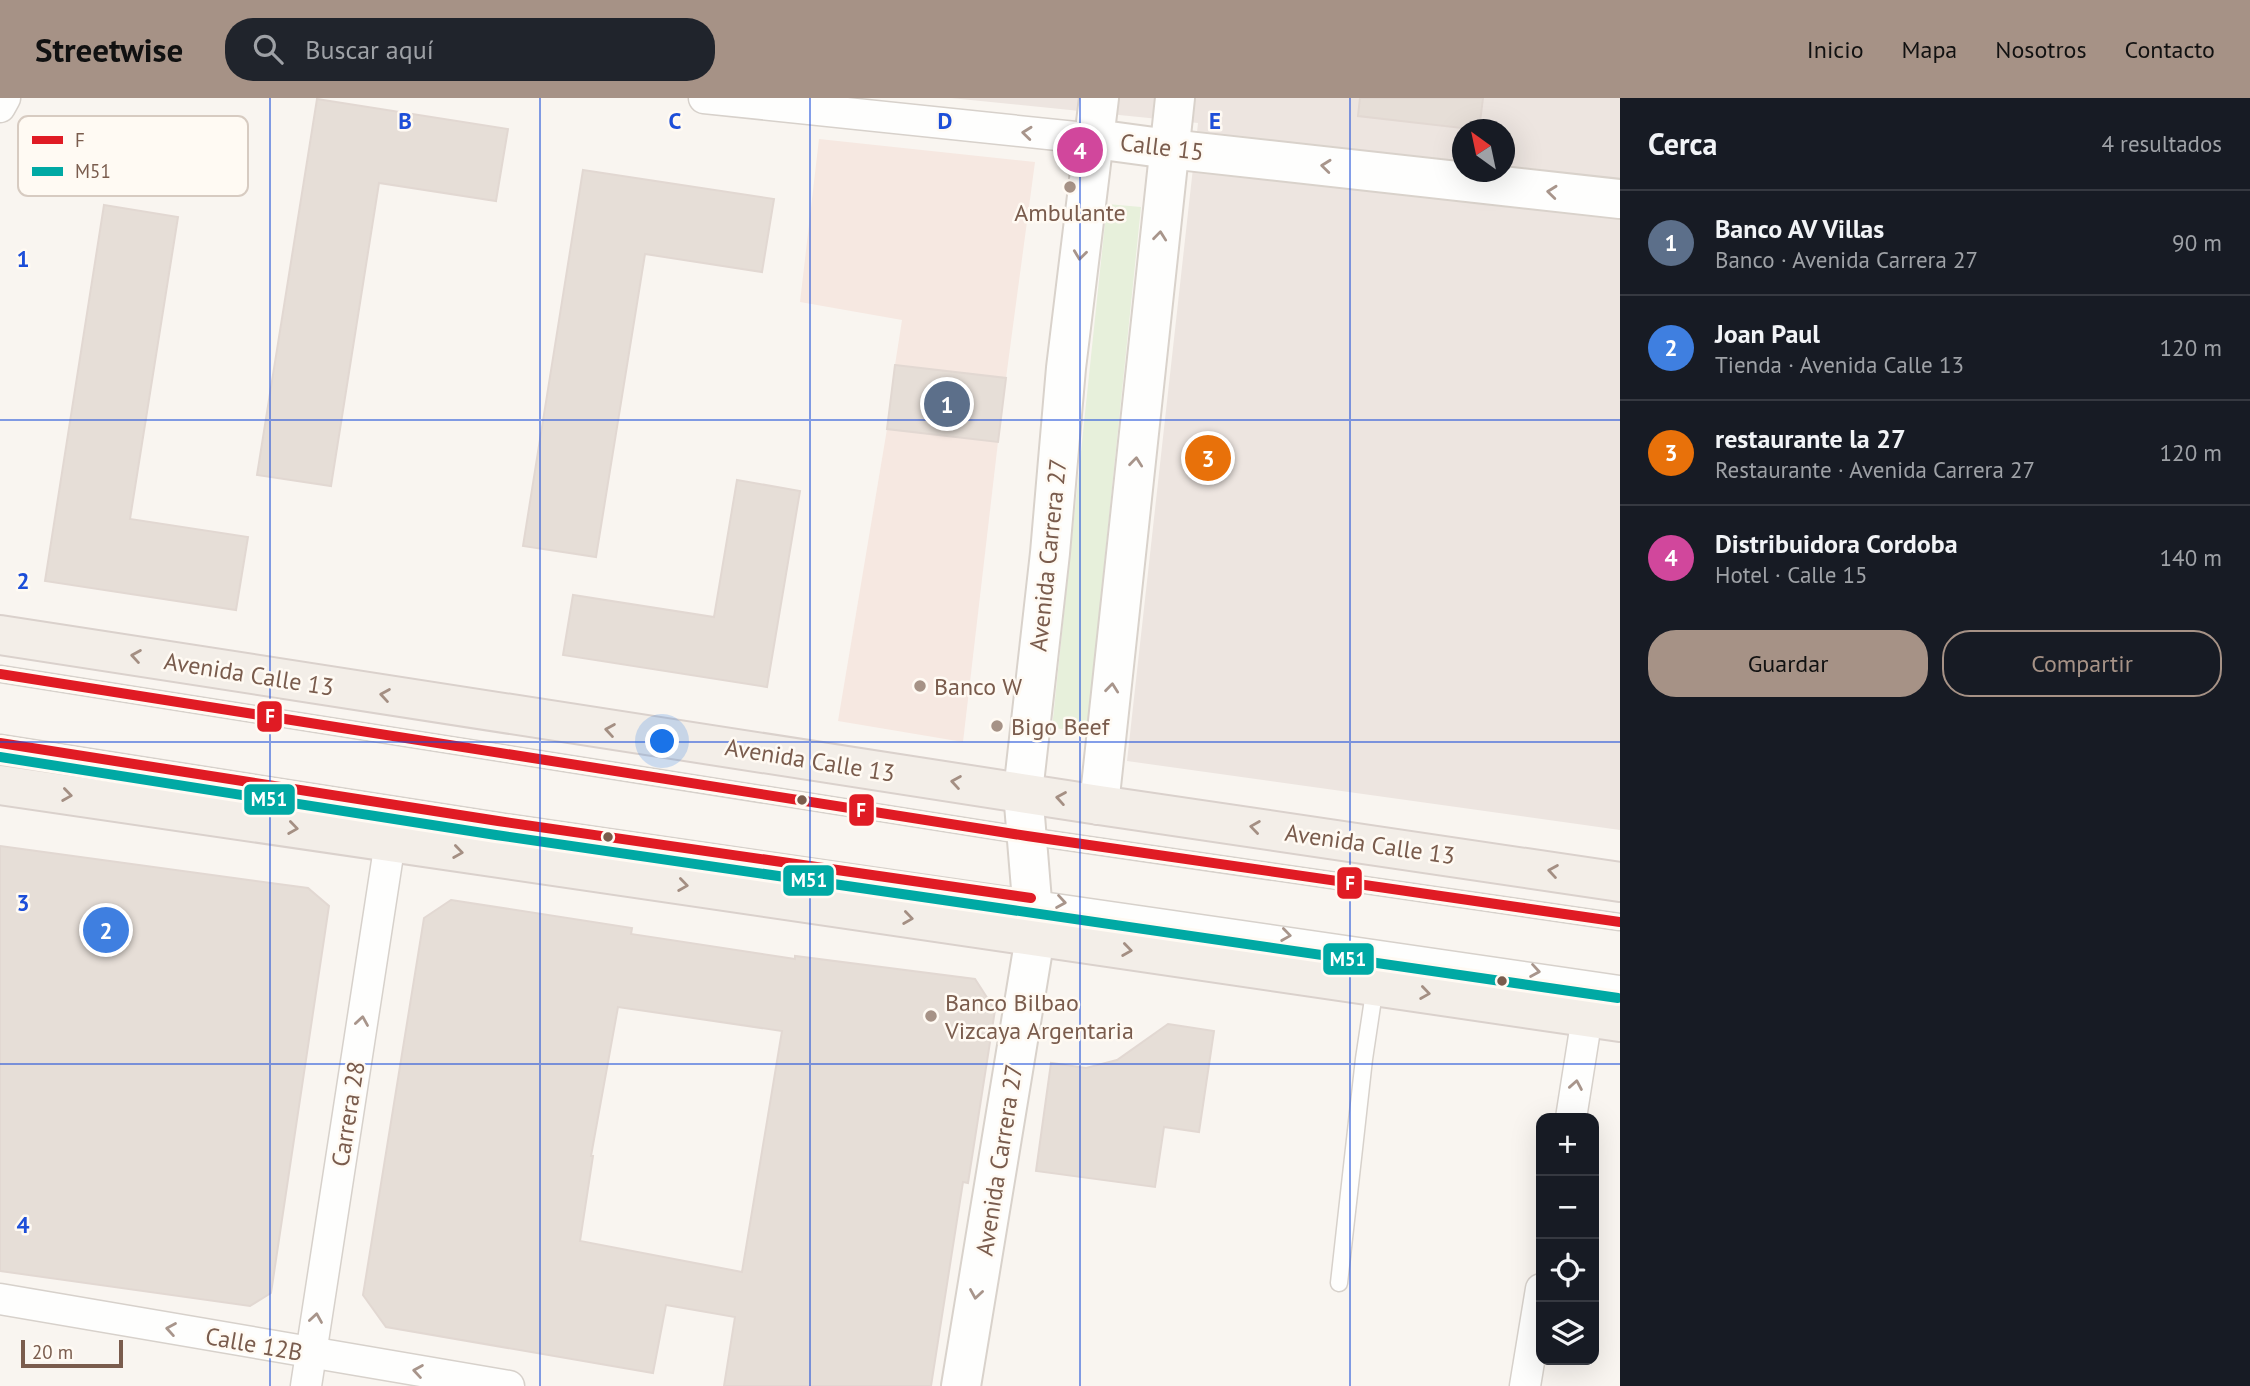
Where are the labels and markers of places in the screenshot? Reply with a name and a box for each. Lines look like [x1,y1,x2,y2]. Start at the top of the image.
pin: 4 [1057,124,1103,176]
marker: Ambulante [1062,179,1078,195]
place label: Ambulante [1014,197,1126,228]
pin: 1 [924,378,970,430]
pin: 3 [1185,432,1231,484]
place label: Banco W [934,671,1022,702]
marker: Banco W [912,678,928,694]
place label: Bigo Beef [1011,711,1111,742]
marker: Bigo Beef [989,718,1005,734]
unlabelled marker [795,793,809,807]
unlabelled marker [601,830,615,844]
pin: 2 [83,904,129,956]
unlabelled marker [1495,974,1509,988]
place label: Banco Bilbao Vizcaya Argentaria [944,987,1134,1046]
marker: Banco Bilbao Vizcaya Argentaria [923,1008,939,1024]

